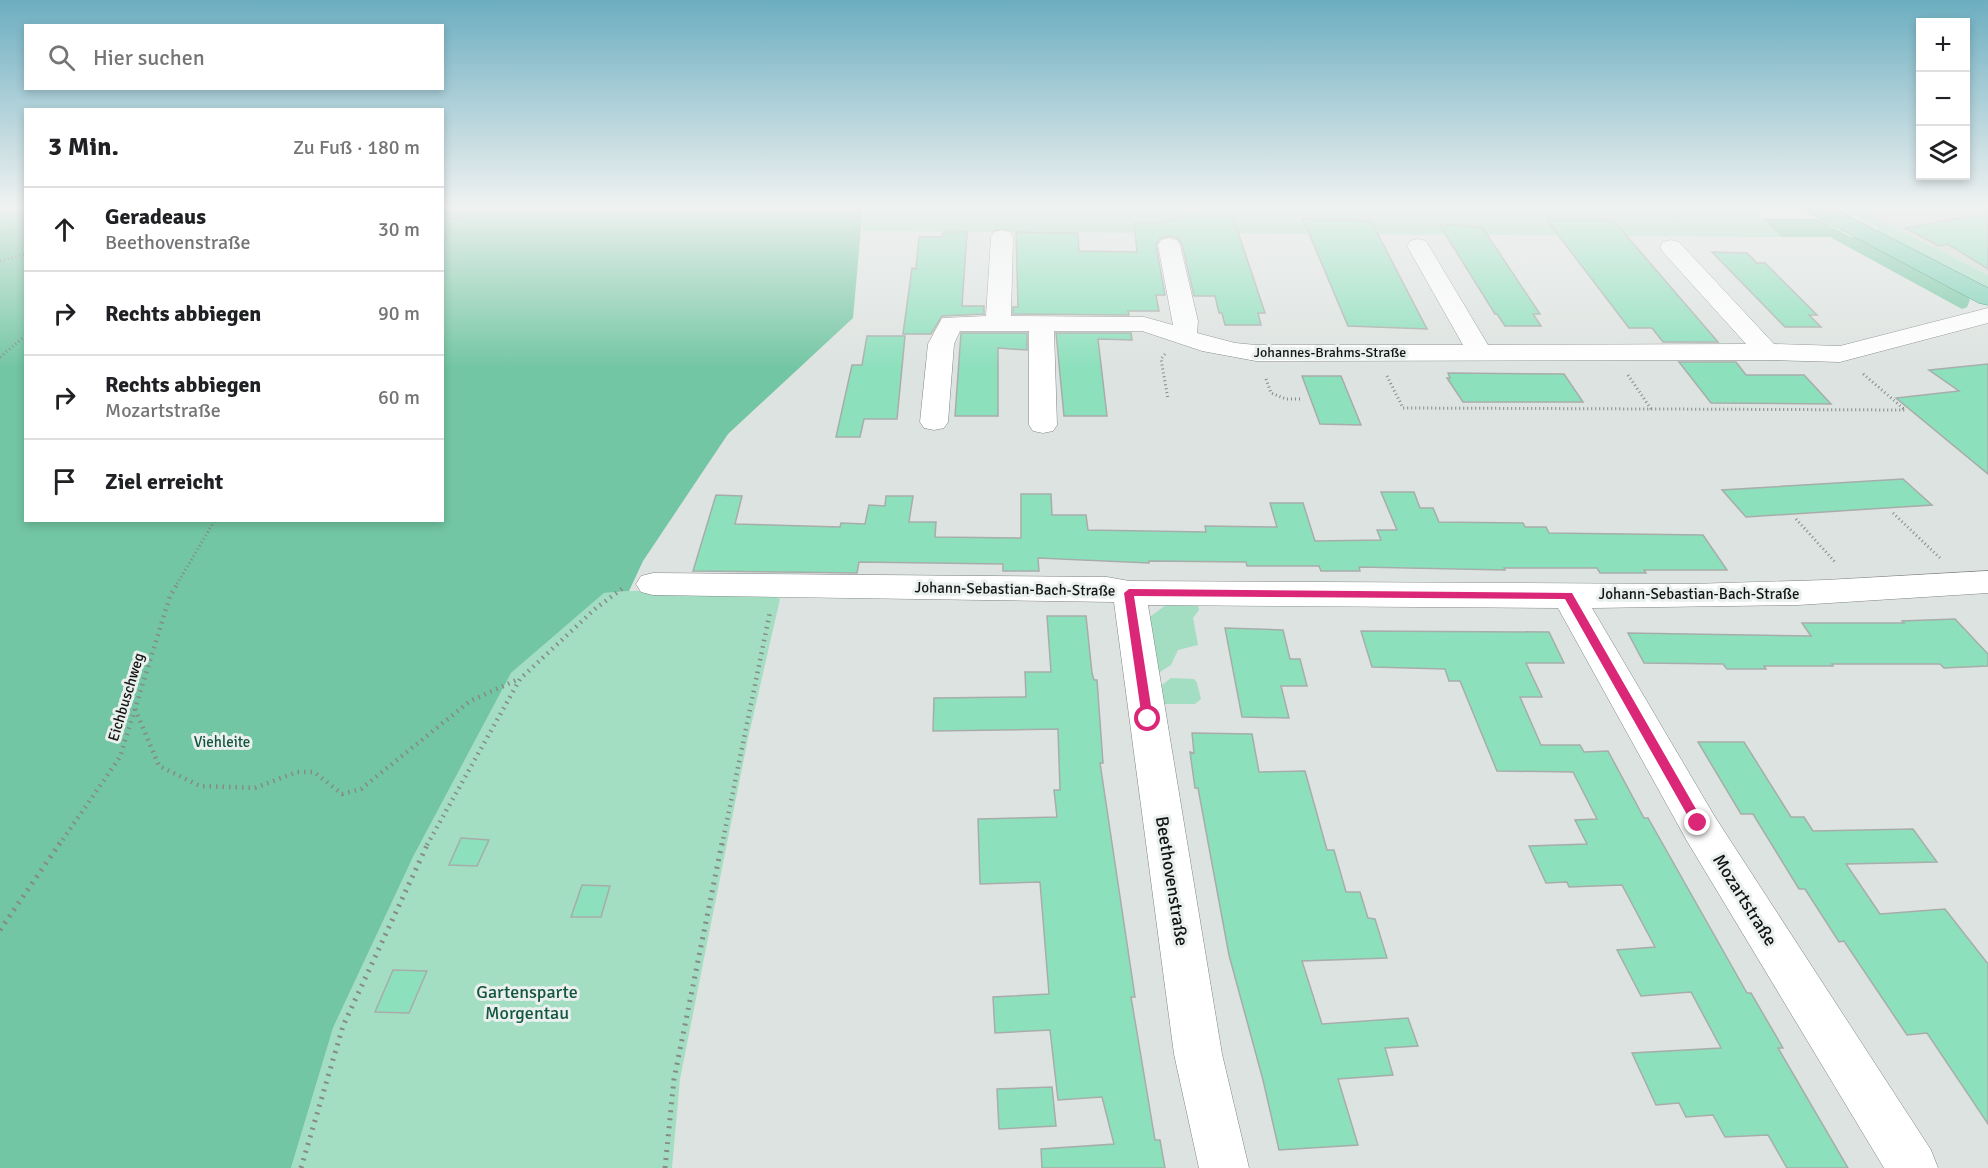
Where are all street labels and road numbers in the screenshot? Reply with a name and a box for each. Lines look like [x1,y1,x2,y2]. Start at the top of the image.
street label: Johannes-Brahms-Straße [1254,344,1406,361]
street label: Johann-Sebastian-Bach-Straße [914,578,1116,600]
street label: Johann-Sebastian-Bach-Straße [1599,585,1799,603]
street label: Eichbuschweg [104,651,148,743]
street label: Beethovenstraße [1151,815,1193,947]
street label: Mozartstraße [1708,850,1782,950]

